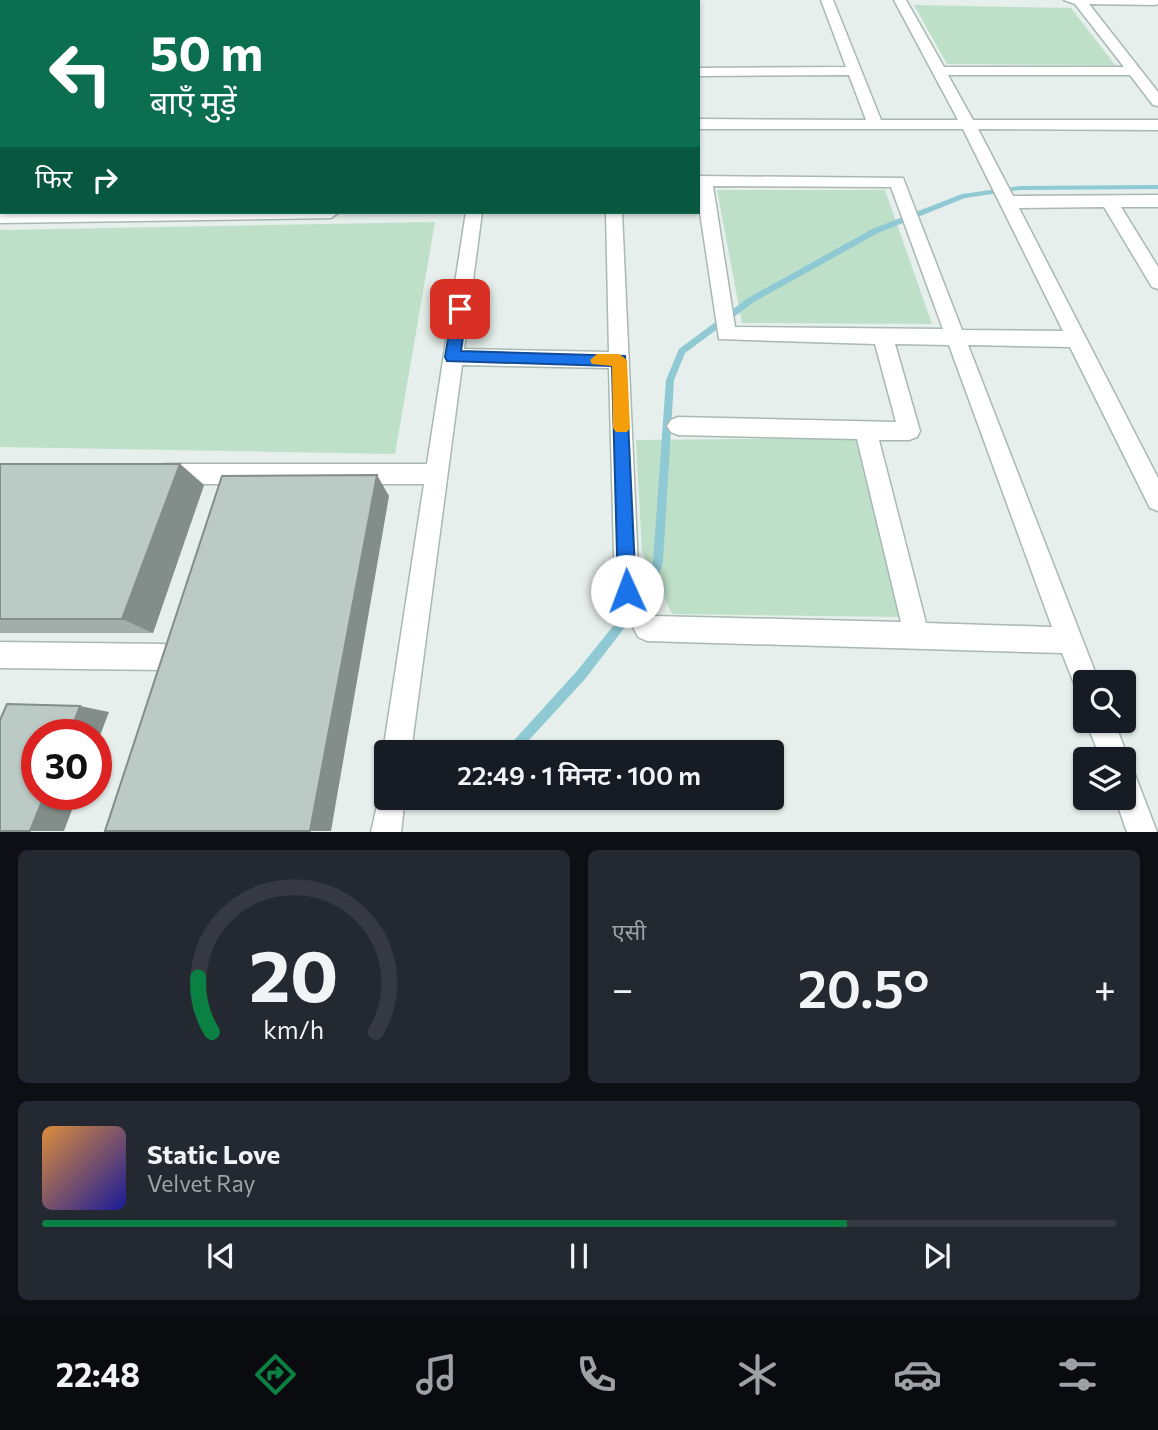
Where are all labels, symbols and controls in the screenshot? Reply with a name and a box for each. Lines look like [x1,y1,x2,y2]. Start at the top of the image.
text: 50 m [150,21,263,81]
icon: left [35,28,126,119]
text: बाएँ मुड़ें [150,81,237,121]
icon: right [86,161,124,199]
text: फिर [35,162,72,193]
pin [430,279,490,339]
icon: arrive [441,290,479,328]
position arrow [590,554,664,628]
map controls [1073,670,1136,810]
button: search [1073,670,1136,733]
speed limit sign: 30 [21,719,112,810]
button: layers [1073,747,1136,810]
text: 22:49 · 1 मिनट · 100 m [457,759,701,790]
text: एसी [612,917,646,945]
text: 20 [249,929,339,1018]
text: 20.5° [798,955,929,1019]
text: − [612,964,634,1011]
text: + [1094,964,1116,1011]
text: km/h [264,1014,324,1044]
text: Static Love [147,1138,280,1169]
text: Velvet Ray [147,1169,255,1197]
icon: previous [202,1237,240,1275]
icon: pause [560,1237,598,1275]
icon: next [918,1237,956,1275]
icon: directions [251,1350,300,1399]
icon: music [412,1350,461,1399]
icon: phone [572,1350,621,1399]
icon: climate [733,1350,782,1399]
icon: car [893,1350,942,1399]
icon: filters [1053,1350,1102,1399]
text: 22:48 [56,1354,140,1394]

